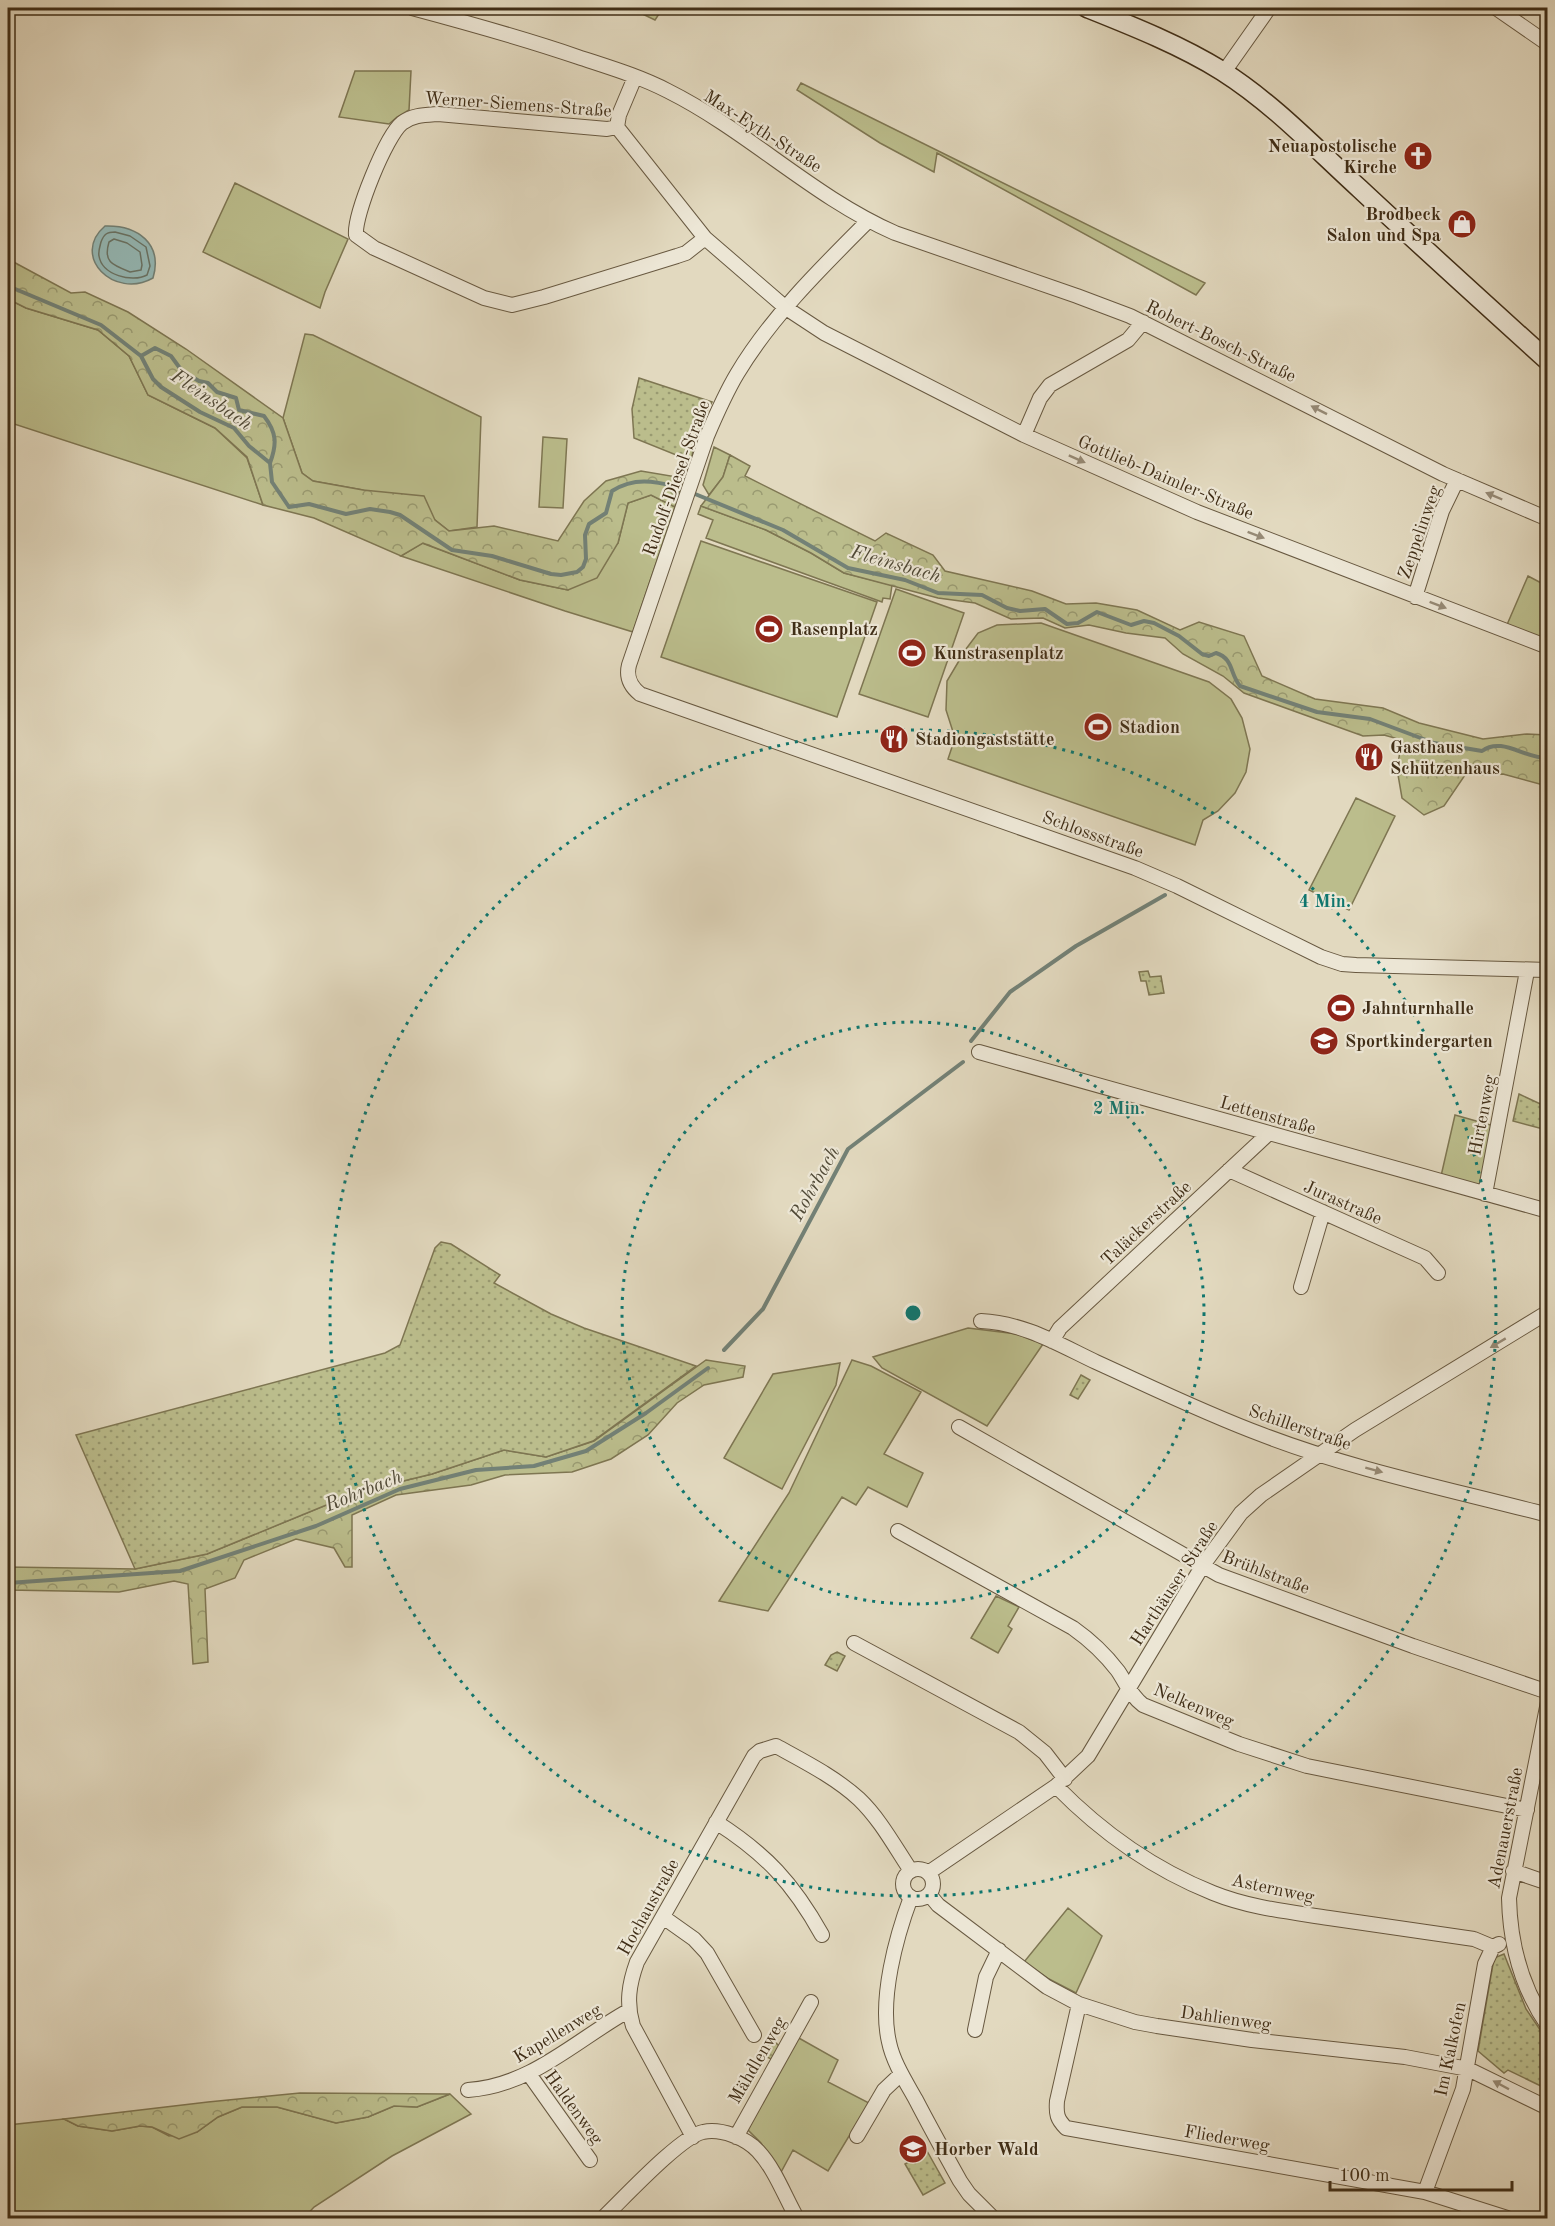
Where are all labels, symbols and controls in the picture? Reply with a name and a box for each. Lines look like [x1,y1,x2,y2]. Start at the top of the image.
street label: Max-Eyth-Straße [700,87,824,176]
street label: Werner-Siemens-Straße [424,89,612,121]
place label: Neuapostolische Kirche [1268,138,1397,177]
church icon: Neuapostolische Kirche [1402,140,1434,172]
place label: Brodbeck Salon und Spa [1326,206,1441,245]
shop icon: Brodbeck Salon und Spa [1446,208,1478,240]
street label: Robert-Bosch-Straße [1143,298,1298,386]
water label: Fleinsbach [166,366,255,435]
street label: Rudolf-Diesel-Straße [640,398,714,559]
one-way arrow [1310,405,1327,415]
street label: Gottlieb-Daimler-Straße [1075,433,1256,523]
one-way arrow [1068,454,1086,464]
street label: Zeppelinweg [1396,483,1444,581]
one-way arrow [1484,491,1502,501]
one-way arrow [1248,530,1266,540]
water label: Fleinsbach [847,542,943,587]
one-way arrow [1429,601,1447,611]
sports icon: Rasenplatz [753,613,785,645]
place label: Rasenplatz [790,621,878,639]
sports icon: Kunstrasenplatz [896,637,928,669]
place label: Kunstrasenplatz [933,645,1064,663]
sports icon: Stadion [1082,711,1114,743]
place label: Stadion [1119,719,1180,737]
restaurant icon: Stadiongaststätte [878,723,910,755]
place label: Stadiongaststätte [915,731,1054,749]
place label: Gasthaus Schützenhaus [1390,739,1500,778]
restaurant icon: Gasthaus Schützenhaus [1353,741,1385,773]
street label: Schlossstraße [1040,808,1146,862]
text: 4 Min. [1299,893,1351,911]
sports icon: Jahnturnhalle [1325,992,1357,1024]
place label: Jahnturnhalle [1362,1000,1474,1018]
school or university icon: Sportkindergarten [1308,1025,1340,1057]
place label: Sportkindergarten [1345,1033,1493,1051]
street label: Hirtenweg [1466,1073,1500,1157]
street label: Lettenstraße [1218,1094,1318,1138]
text: 2 Min. [1093,1100,1145,1118]
water label: Rohrbach [787,1143,844,1225]
street label: Taläckerstraße [1098,1178,1195,1270]
street label: Jurastraße [1301,1178,1385,1228]
centre of rings [903,1303,923,1323]
one-way arrow [1490,1337,1506,1348]
street label: Schillerstraße [1246,1402,1353,1454]
one-way arrow [1364,1465,1383,1475]
water label: Rohrbach [321,1467,405,1517]
street label: Harthäuser Straße [1128,1518,1222,1649]
street label: Brühlstraße [1219,1548,1312,1598]
street label: Nelkenweg [1151,1681,1237,1731]
street label: Adenauerstraße [1485,1766,1527,1891]
street label: Hochaustraße [615,1856,683,1959]
street label: Asternweg [1230,1871,1316,1907]
street label: Im Kalkofen [1432,2000,1470,2098]
street label: Kapellenweg [510,2001,605,2067]
street label: Dahlienweg [1179,2004,1273,2034]
street label: Mähdlenweg [726,2014,790,2107]
street label: Haldenweg [541,2067,606,2148]
one-way arrow [1492,2080,1509,2090]
street label: Fliederweg [1183,2123,1271,2155]
school or university icon: Horber Wald [897,2133,929,2165]
place label: Horber Wald [934,2141,1039,2159]
scale bar [1330,2154,1512,2192]
text: 100 m [1339,2167,1390,2185]

